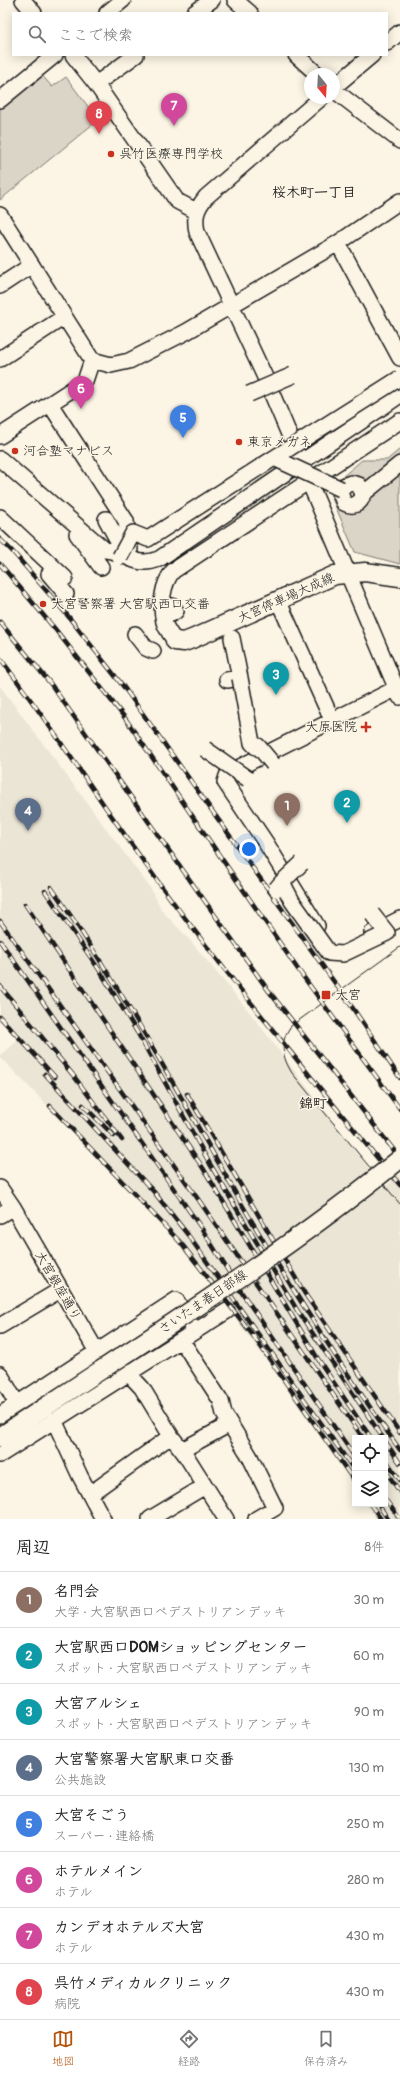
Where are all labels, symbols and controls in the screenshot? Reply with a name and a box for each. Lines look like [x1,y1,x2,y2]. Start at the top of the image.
search box [12,12,388,56]
icon: search [26,23,48,45]
text: ここで検索 [58,26,133,45]
north arrow [304,68,340,104]
pin: 7 [161,93,187,126]
pin: 8 [86,101,112,134]
place label: 呉竹医療専門学校 [119,146,223,162]
marker: 呉竹医療専門学校 [106,149,116,159]
district label: 桜木町一丁目 [272,184,356,201]
pin: 6 [68,376,94,409]
pin: 5 [170,405,196,438]
place label: 東京メガネ [247,434,312,450]
marker: 東京メガネ [234,437,244,447]
place label: 河合塾マナビス [23,443,114,459]
marker: 河合塾マナビス [10,446,20,456]
street label: 大宮停車場大成線 [235,569,338,626]
place label: 大宮警察署 大宮駅西口交番 [51,596,210,612]
marker: 大宮警察署 大宮駅西口交番 [38,599,48,609]
pin: 3 [263,662,289,695]
place label: 大原医院 [305,719,357,735]
marker: 大原医院 [360,721,372,733]
pin: 2 [334,790,360,823]
pin: 1 [274,793,300,826]
pin: 4 [15,798,41,831]
your location [239,839,259,859]
place label: 大宮 [335,987,361,1003]
marker: 大宮 [320,989,332,1001]
district label: 錦町 [299,1095,327,1112]
street label: 大宮銀座通り [32,1248,84,1324]
street label: さいたま春日部線 [156,1266,251,1338]
map controls [352,1435,388,1507]
button: locate [352,1435,388,1471]
button: layers [352,1471,388,1507]
text: 周辺 [16,1537,50,1558]
text: 8件 [364,1539,384,1555]
text: 名門会 [54,1582,99,1601]
text: 1 [26,1592,32,1608]
text: 30 m [354,1592,384,1608]
text: 大学 · 大宮駅西口ペデストリアンデッキ [54,1604,286,1620]
text: 大宮駅西口DOMショッピングセンター [54,1638,308,1657]
text: 2 [25,1648,33,1664]
text: 60 m [353,1648,384,1664]
text: スポット · 大宮駅西口ペデストリアンデッキ [54,1660,312,1676]
text: 大宮アルシェ [54,1694,142,1713]
text: 3 [25,1704,33,1720]
text: 90 m [354,1704,384,1720]
text: スポット · 大宮駅西口ペデストリアンデッキ [54,1716,312,1732]
text: 大宮警察署大宮駅東口交番 [54,1750,234,1769]
text: 4 [25,1760,33,1776]
text: 130 m [348,1760,384,1776]
text: 公共施設 [54,1772,106,1788]
text: 大宮そごう [54,1806,130,1825]
text: 5 [25,1816,33,1832]
text: 250 m [346,1816,384,1832]
text: スーパー · 連絡橋 [54,1828,154,1844]
text: ホテルメイン [54,1862,143,1881]
text: 6 [25,1872,33,1888]
text: 280 m [347,1872,384,1888]
text: ホテル [54,1884,92,1900]
text: カンデオホテルズ大宮 [54,1918,204,1937]
text: 7 [26,1928,32,1944]
text: 430 m [346,1928,384,1944]
text: ホテル [54,1940,92,1956]
text: 呉竹メディカルクリニック [54,1974,232,1993]
text: 8 [26,1984,32,2000]
text: 430 m [346,1984,384,2000]
text: 病院 [54,1996,80,2012]
tab: 地図 [52,2028,74,2068]
tab: 経路 [178,2028,200,2068]
tab: 保存済み [304,2028,348,2068]

